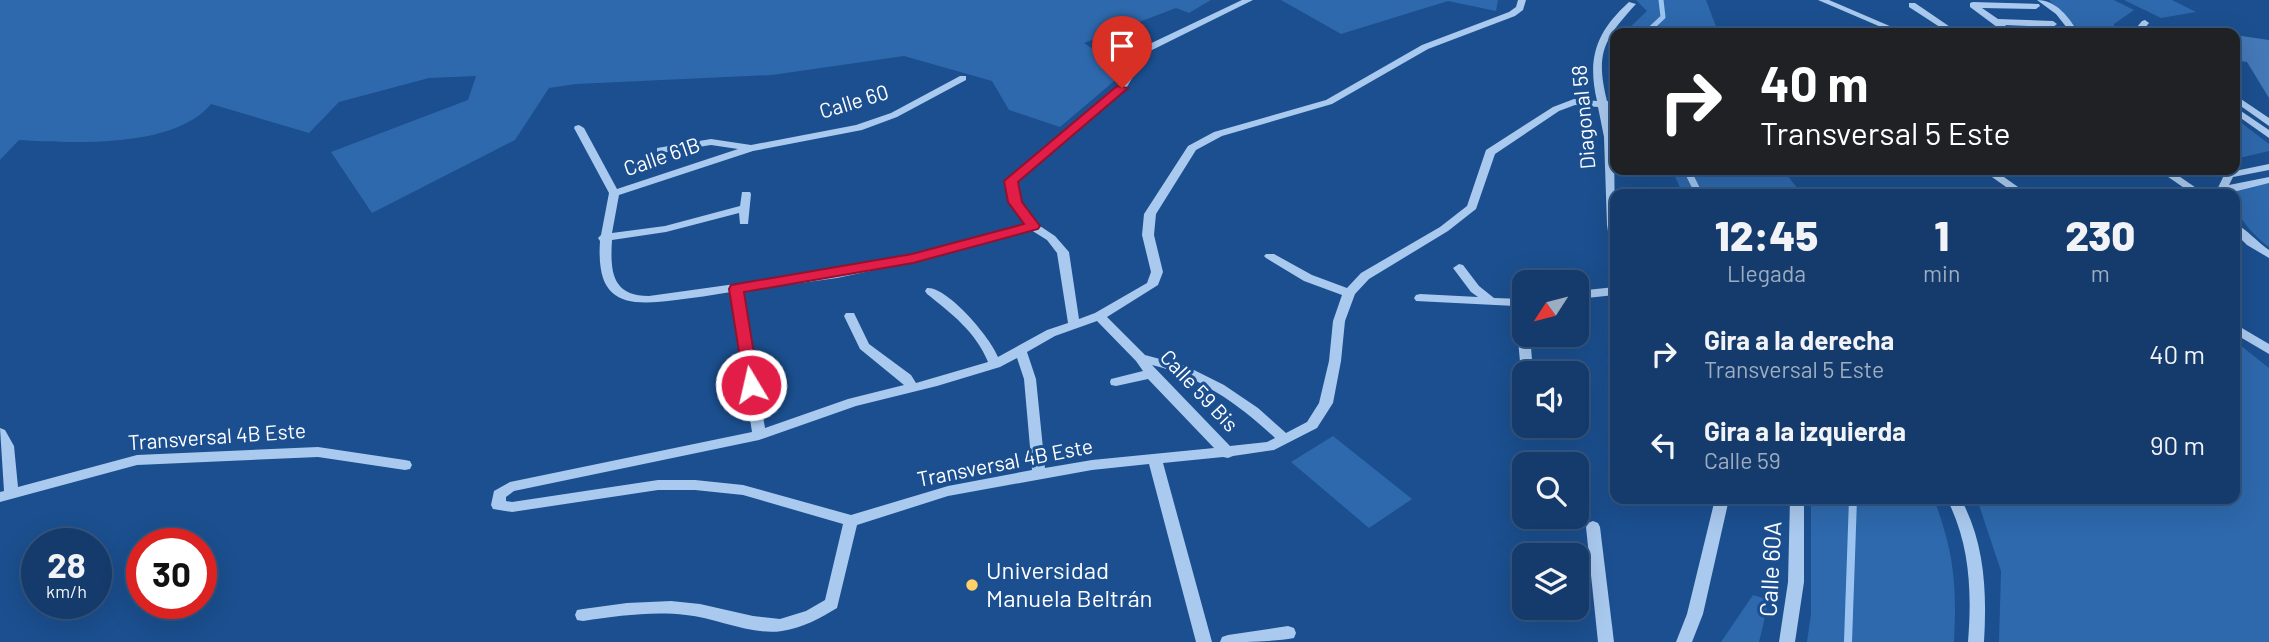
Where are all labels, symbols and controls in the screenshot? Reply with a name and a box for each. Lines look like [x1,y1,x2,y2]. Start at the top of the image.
pin [1092,16,1152,88]
icon: arrive [1103,27,1141,65]
text: 40 m [1760,53,1868,112]
icon: right [1645,56,1736,147]
street label: Diagonal 58 [1565,64,1600,170]
street label: Calle 60 [816,78,891,123]
text: Transversal 5 Este [1760,113,2011,151]
street label: Calle 61B [620,131,703,180]
text: 12:45 [1715,209,1818,259]
text: 1 [1934,209,1949,259]
text: 230 [2065,209,2135,259]
text: Llegada [1727,259,1806,287]
text: min [1923,259,1960,287]
text: m [2091,259,2110,287]
north arrow [1512,270,1589,346]
map controls [1512,270,1589,620]
text: Gira a la derecha [1704,324,1894,355]
icon: right [1645,335,1683,373]
text: 40 m [2149,338,2205,369]
street label: Calle 59 Bis [1156,344,1244,436]
position arrow [714,348,788,422]
text: Transversal 5 Este [1704,355,1884,383]
button: sound [1512,361,1589,438]
text: Gira a la izquierda [1704,415,1906,446]
street label: Transversal 4B Este [127,417,307,454]
icon: left [1645,426,1683,464]
text: 90 m [2150,429,2205,460]
street label: Transversal 4B Este [915,432,1095,491]
text: Calle 59 [1704,446,1781,474]
button: search [1512,452,1589,529]
street label: Calle 60A [1753,520,1786,618]
speed limit sign: 30 [126,528,217,619]
text: 28 [47,543,86,585]
button: layers [1512,543,1589,620]
place label: Universidad Manuela Beltrán [986,555,1153,612]
marker: Universidad Manuela Beltrán [964,577,980,593]
text: km/h [46,580,87,602]

